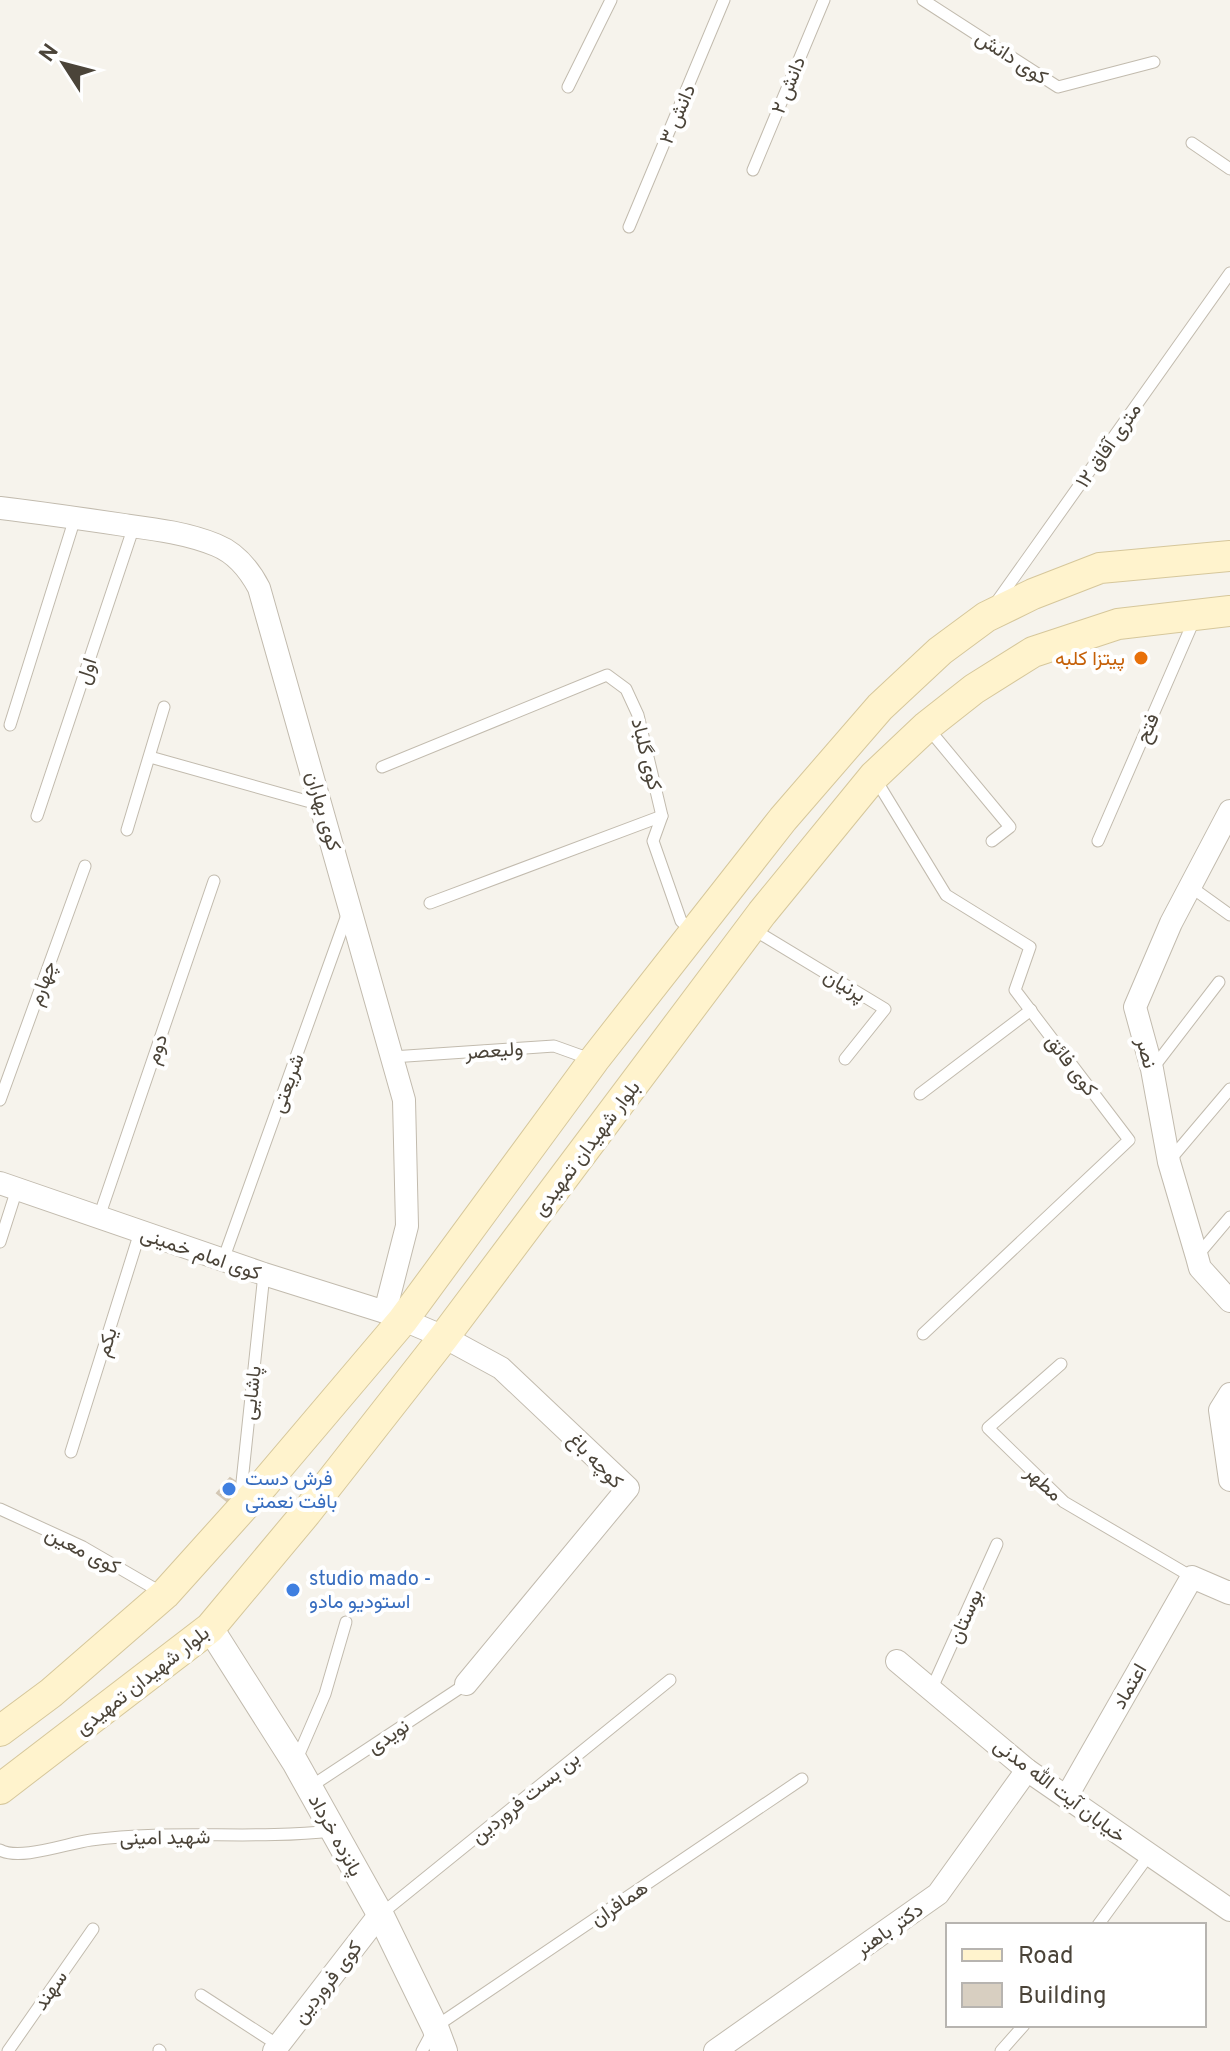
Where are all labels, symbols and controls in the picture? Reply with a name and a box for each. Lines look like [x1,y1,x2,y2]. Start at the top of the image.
north arrow [24,24,104,104]
street label: کوی دانش [970,26,1052,92]
text: N [34,39,65,68]
street label: دانش ۲ [767,53,813,118]
street label: دانش ۳ [655,81,703,149]
street label: ۱۲ متری آفاق [1071,398,1148,494]
place label: پیتزا کلبه [1055,647,1125,673]
marker: پیتزا کلبه [1132,649,1150,667]
street label: اول [71,655,104,688]
street label: فتح [1131,710,1167,748]
street label: کوی گلباد [624,716,667,793]
street label: کوی بهاران [298,769,346,854]
street label: چهارم [24,958,64,1010]
street label: پرنیان [818,964,870,1009]
street label: کوی فائق [1039,1030,1102,1102]
street label: دوم [141,1031,175,1068]
street label: نصر [1128,1034,1162,1072]
street label: ولیعصر [463,1037,524,1067]
street label: شریعتی [266,1050,312,1117]
street label: بلوار شهیدان تمهیدی [528,1076,647,1222]
street label: کوی امام خمینی [137,1222,264,1288]
street label: یکم [91,1325,125,1360]
street label: پاشایی [237,1365,269,1422]
street label: کوچه باغ [561,1428,628,1495]
street label: مطهر [1018,1460,1067,1508]
place label: فرش دست بافت نعمتی [245,1467,337,1516]
marker: فرش دست بافت نعمتی [220,1480,238,1498]
street label: کوی معین [40,1522,124,1582]
place label: studio mado - استودیو مادو [309,1567,432,1616]
marker: studio mado - استودیو مادو [284,1581,302,1599]
street label: بوستان [943,1585,990,1648]
street label: بلوار شهیدان تمهیدی [71,1621,216,1742]
street label: اعتماد [1107,1659,1154,1715]
street label: نویدی [363,1714,415,1761]
street label: خیابان آیت الله مدنی [987,1732,1131,1850]
street label: بن بست فروردین [466,1747,586,1850]
street label: پانزده خرداد [301,1790,368,1882]
street label: شهید امینی [120,1825,211,1853]
street label: همافران [586,1876,654,1933]
street label: دکتر باهنر [850,1898,929,1964]
legend [946,1923,1206,2027]
street label: کوی فروردین [288,1936,369,2030]
text: Road [1018,1942,1074,1972]
street label: سهند [29,1966,75,2016]
text: Building [1018,1982,1107,2012]

